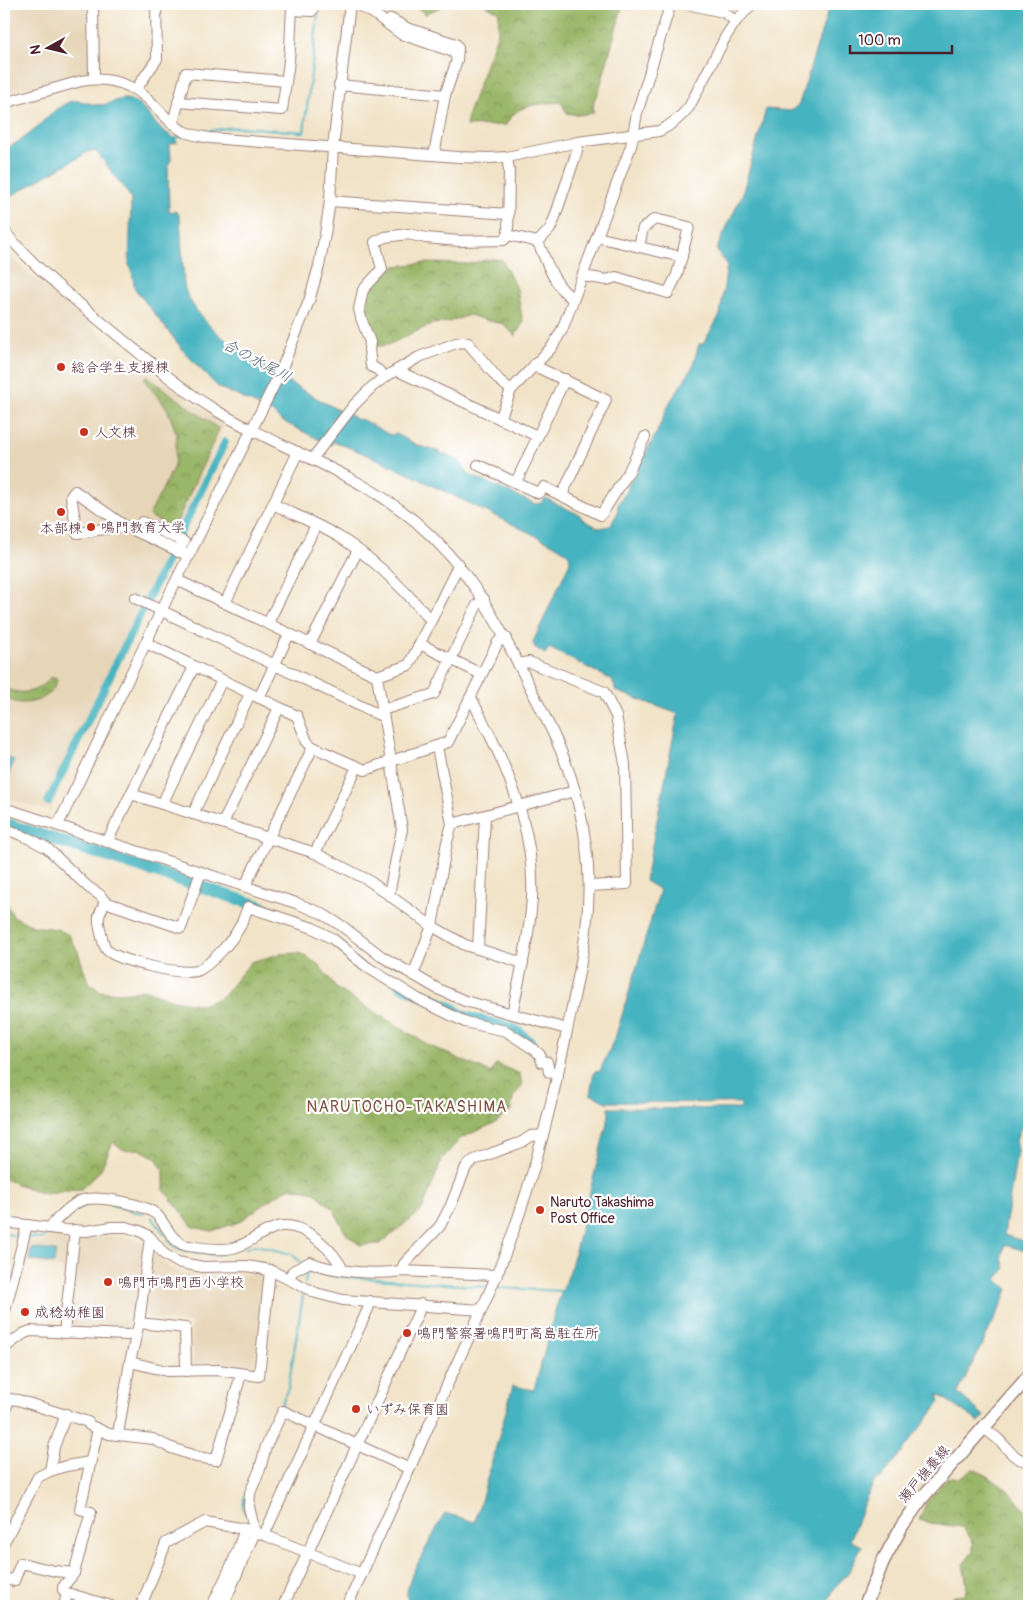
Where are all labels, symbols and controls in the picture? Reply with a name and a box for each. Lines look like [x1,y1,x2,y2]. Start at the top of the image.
north arrow [22,22,72,72]
scale bar [850,22,953,54]
text: 100 m [858,31,901,50]
text: N [27,44,45,56]
water label: 合の水尾川 [219,335,295,387]
place label: 総合学生支援棟 [71,359,170,376]
marker: 総合学生支援棟 [55,361,67,373]
place label: 人文棟 [94,424,137,441]
marker: 人文棟 [78,426,90,438]
marker: 本部棟 [55,506,67,518]
place label: 鳴門教育大学 [101,519,185,536]
place label: 本部棟 [40,520,83,537]
marker: 鳴門教育大学 [85,521,97,533]
district label: NARUTOCHO-TAKASHIMA [307,1097,507,1117]
place label: Naruto Takashima Post Office [550,1194,654,1227]
marker: Naruto Takashima Post Office [534,1204,546,1216]
place label: 鳴門市鳴門西小学校 [118,1274,244,1291]
marker: 鳴門市鳴門西小学校 [102,1276,114,1288]
place label: 成稔幼稚園 [35,1304,105,1321]
marker: 成稔幼稚園 [19,1306,31,1318]
place label: 鳴門警察署鳴門町高島駐在所 [417,1325,599,1342]
marker: 鳴門警察署鳴門町高島駐在所 [401,1327,413,1339]
place label: いずみ保育園 [366,1401,449,1418]
marker: いずみ保育園 [350,1403,362,1415]
street label: 瀬戸撫養線 [895,1442,953,1506]

